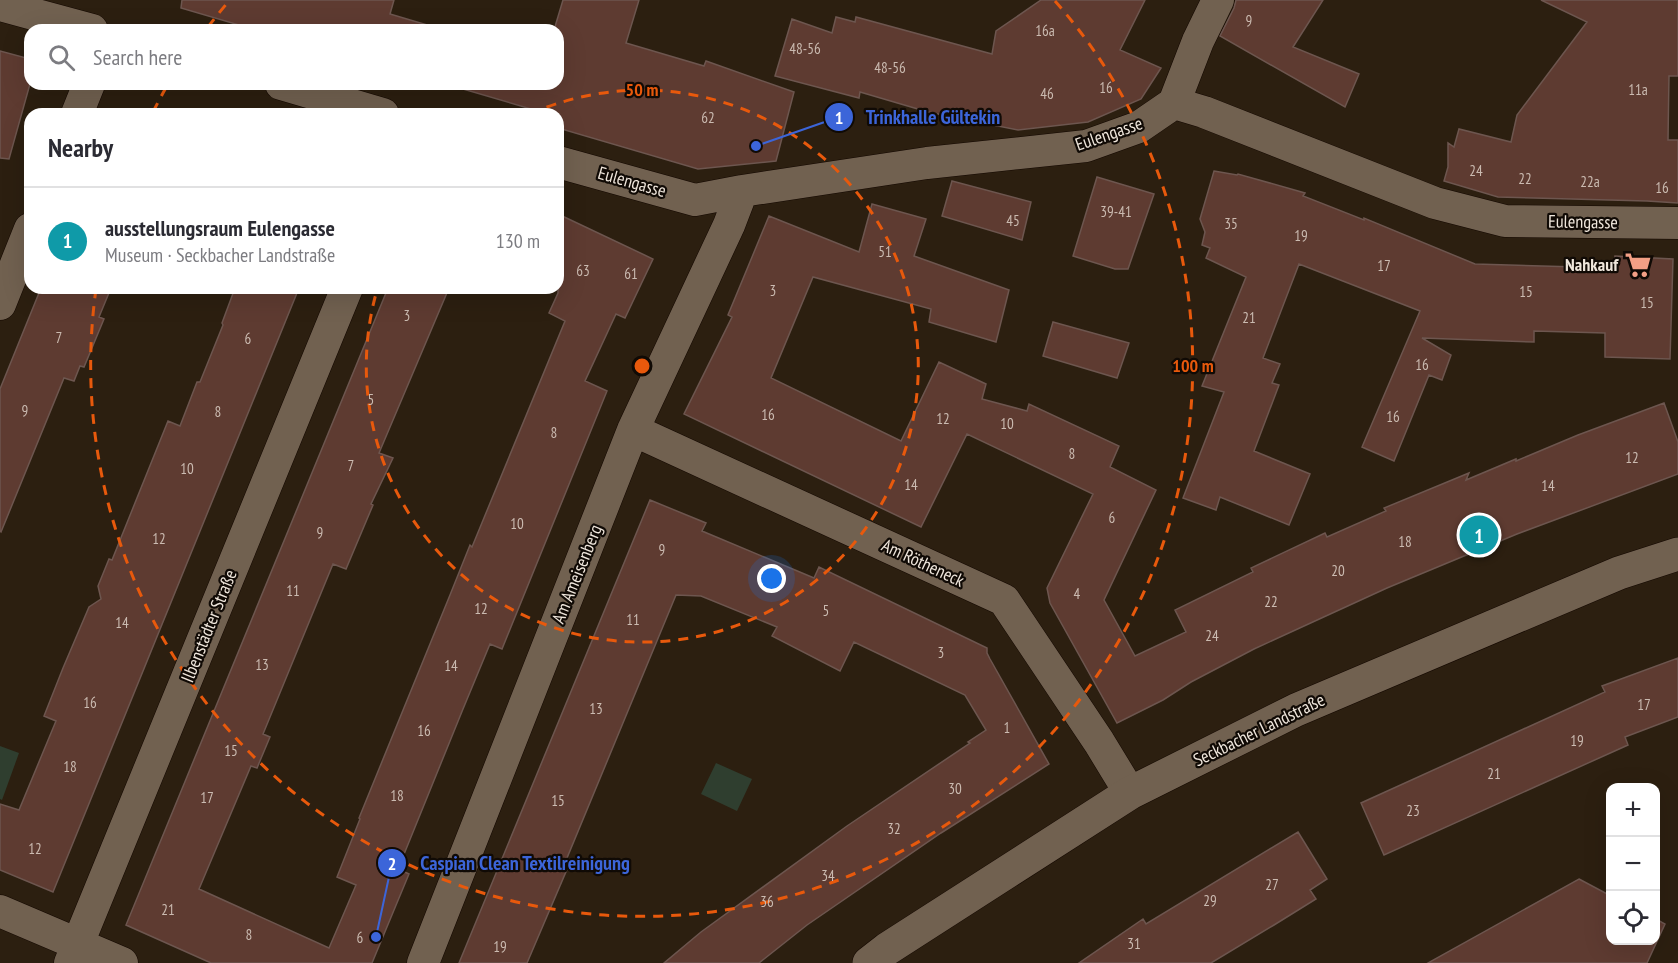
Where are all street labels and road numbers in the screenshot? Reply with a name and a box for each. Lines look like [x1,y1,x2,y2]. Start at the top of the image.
street label: Eulengasse [1072,111,1146,156]
street label: Eulengasse [595,161,669,202]
street label: Eulengasse [1548,209,1618,234]
street label: Am Ameisenberg [546,521,607,627]
street label: Am Rötheneck [878,533,968,592]
street label: Ilbenstädter Straße [175,566,242,686]
street label: Seckbacher Landstraße [1189,688,1328,771]

